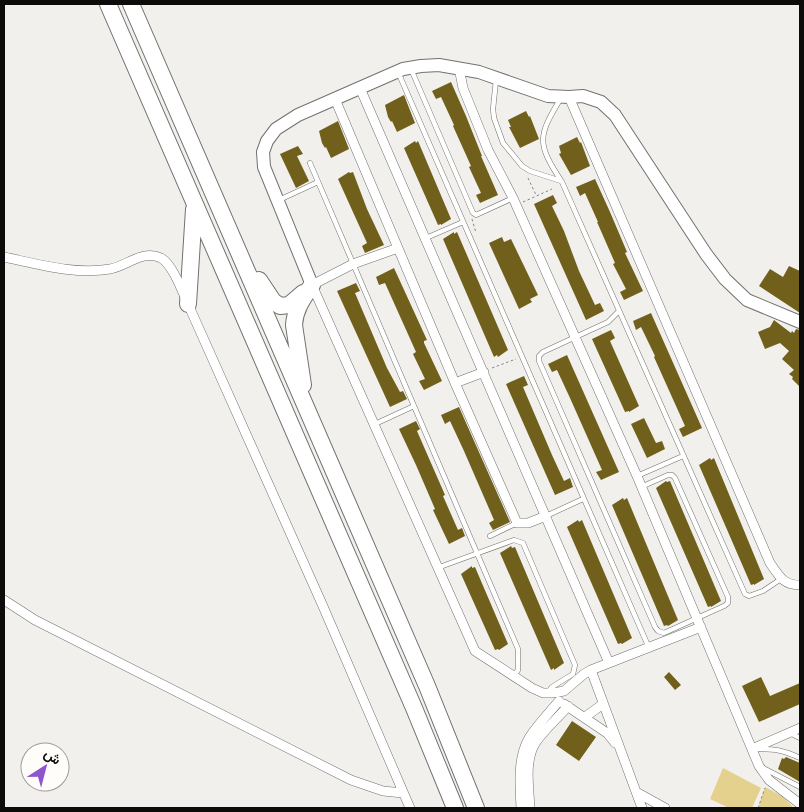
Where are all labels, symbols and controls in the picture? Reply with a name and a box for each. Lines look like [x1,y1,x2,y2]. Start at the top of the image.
north arrow [20,742,70,792]
text: ش [41,744,65,769]

